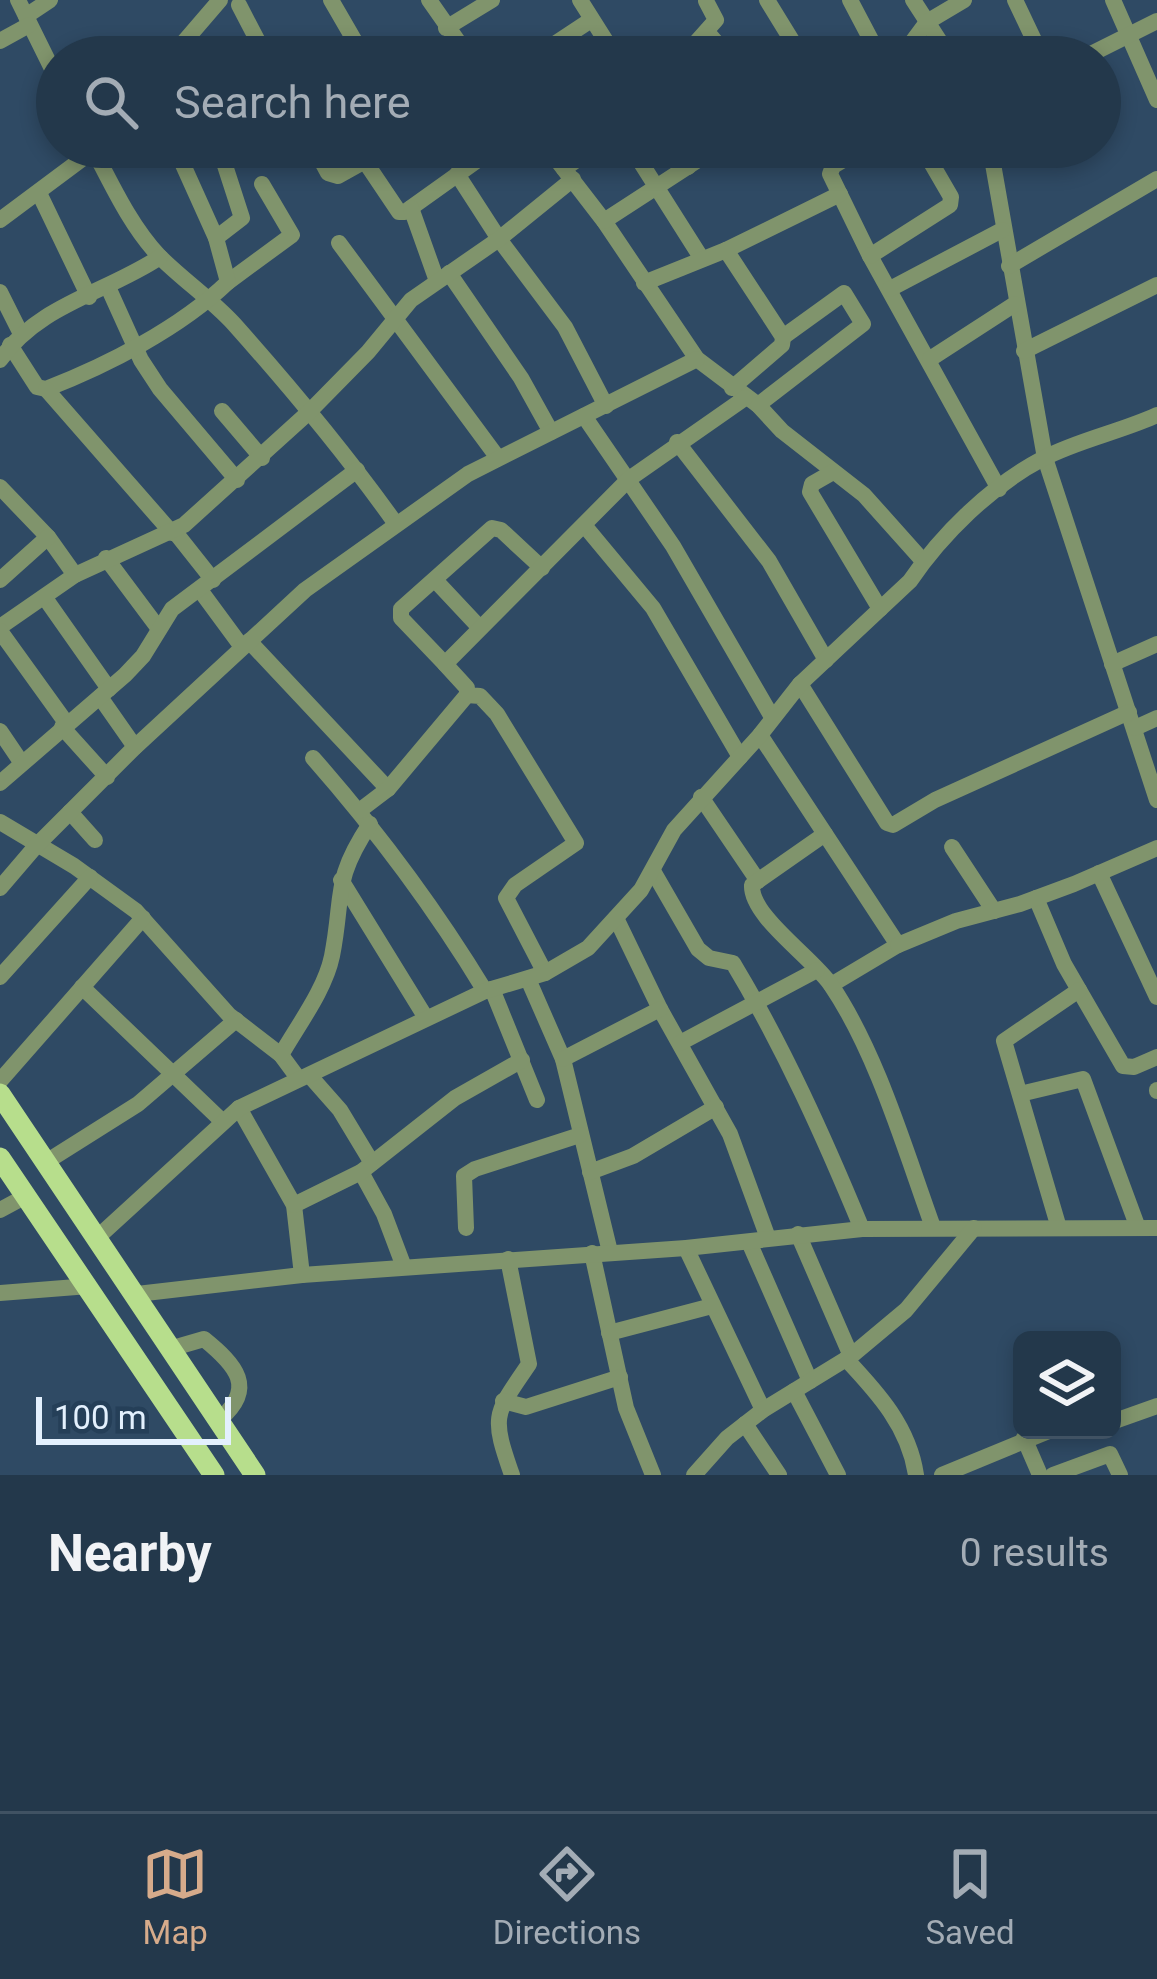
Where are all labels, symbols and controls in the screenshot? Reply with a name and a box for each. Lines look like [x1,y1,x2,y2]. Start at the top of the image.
search box [36,36,1121,168]
icon: search [78,69,144,135]
text: Search here [174,76,411,129]
map controls [1013,1331,1121,1439]
button: layers [1013,1331,1121,1439]
scale bar [36,1391,231,1444]
text: 100 m [54,1398,147,1437]
text: Nearby [48,1524,212,1583]
text: 0 results [960,1530,1109,1576]
tab: Map [142,1841,208,1952]
tab: Directions [493,1841,641,1952]
tab: Saved [926,1841,1015,1952]

